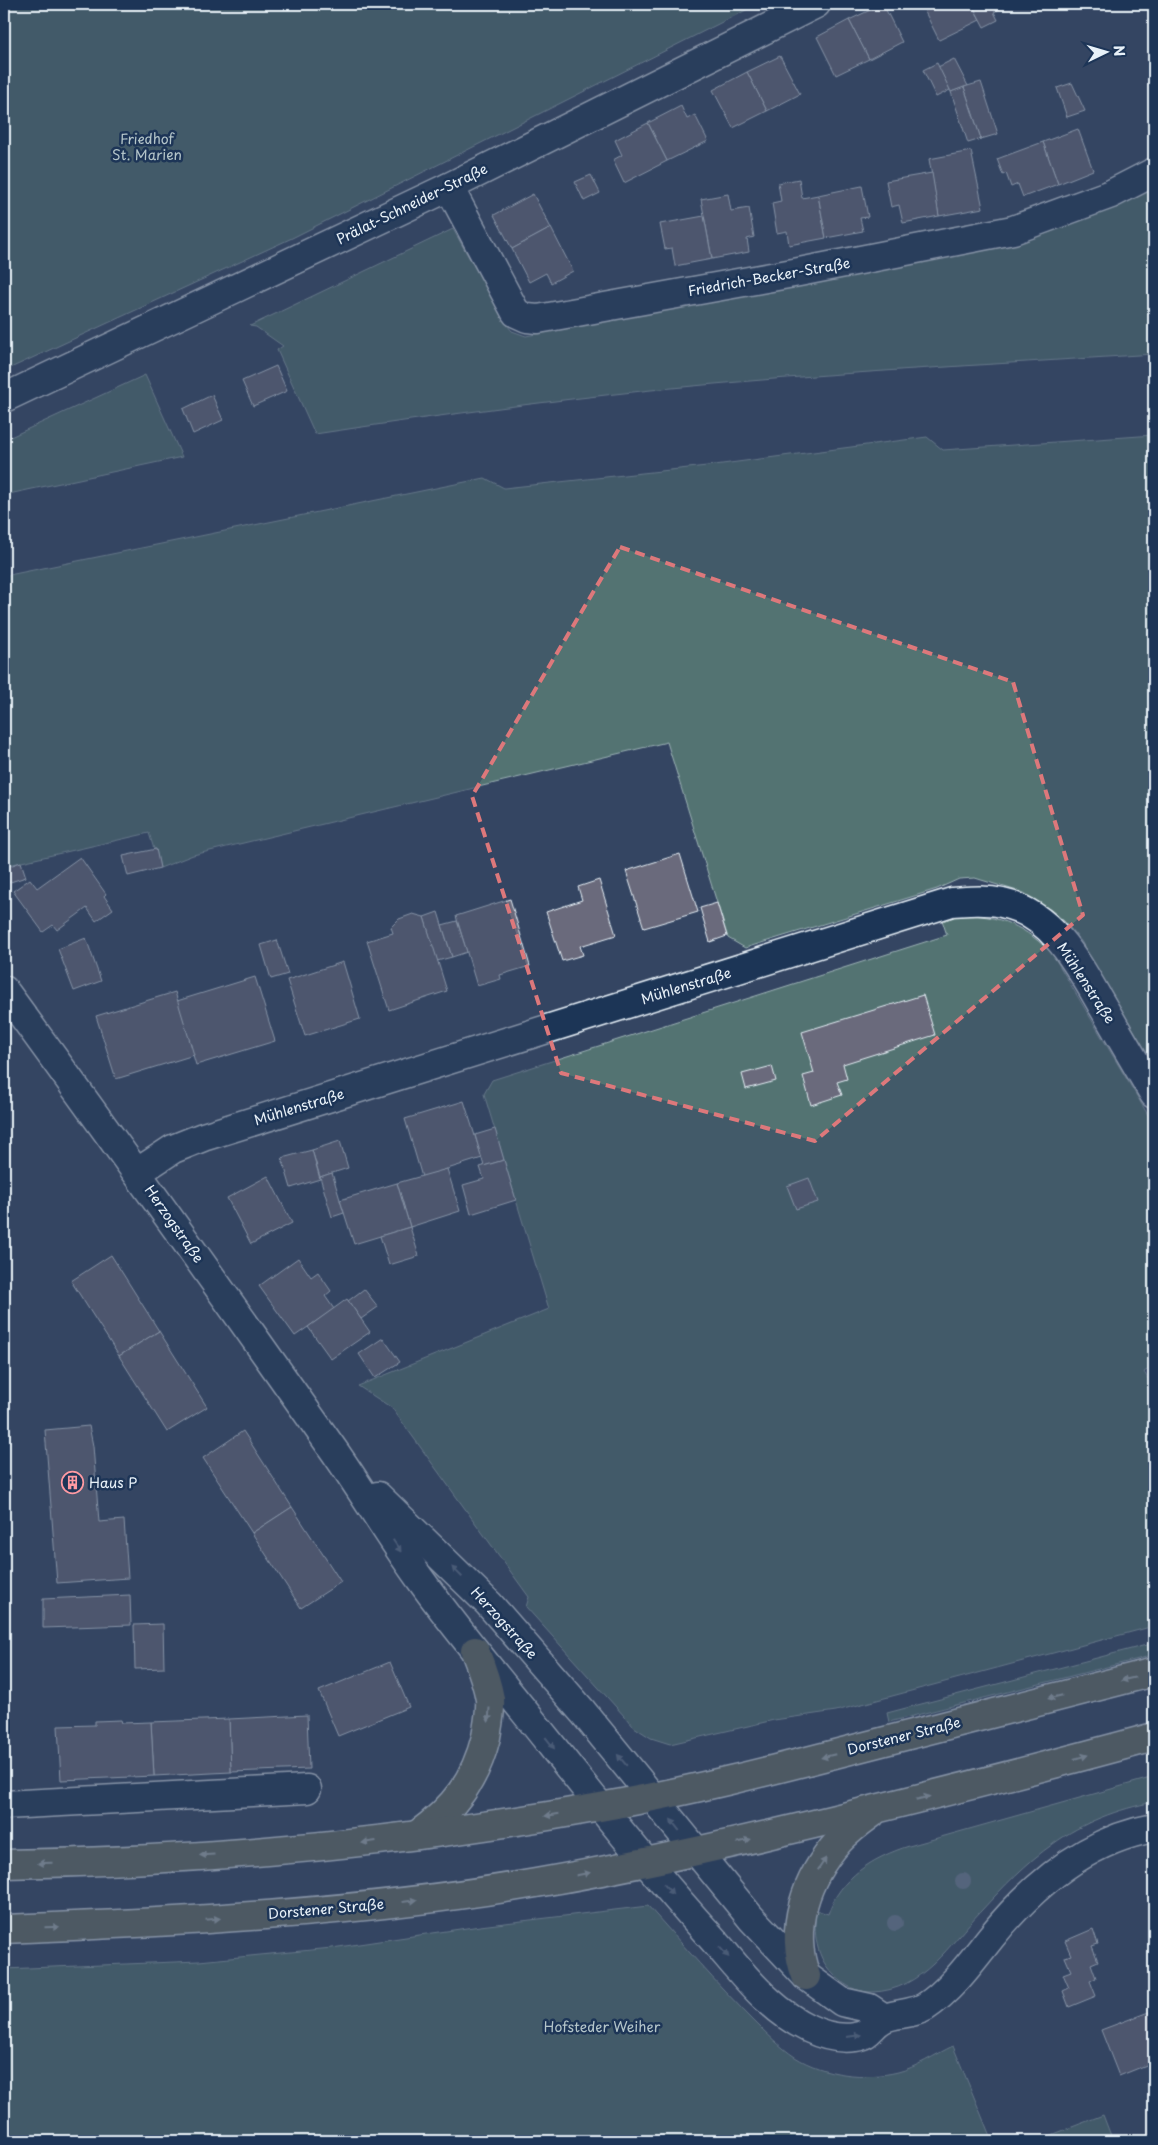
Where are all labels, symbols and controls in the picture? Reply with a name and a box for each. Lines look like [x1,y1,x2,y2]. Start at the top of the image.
north arrow [1080,28,1130,78]
text: N [1109,44,1130,57]
park label: Friedhof St. Marien [112,128,182,165]
street label: Prälat-Schneider-Straße [333,158,491,249]
street label: Friedrich-Becker-Straße [686,252,852,301]
street label: Mühlenstraße [1052,938,1121,1028]
street label: Mühlenstraße [638,962,733,1009]
street label: Mühlenstraße [251,1083,346,1130]
street label: Herzogstraße [140,1181,209,1267]
building icon: Haus P [61,1471,85,1495]
place label: Haus P [89,1472,137,1493]
one-way arrow [393,1539,402,1552]
one-way arrow [451,1566,463,1578]
street label: Herzogstraße [466,1582,543,1663]
one-way arrow [1121,1675,1136,1683]
one-way arrow [1048,1694,1063,1702]
one-way arrow [484,1707,492,1723]
street label: Dorstener Straße [845,1711,963,1760]
one-way arrow [544,1736,555,1749]
one-way arrow [821,1752,836,1760]
one-way arrow [616,1753,627,1766]
one-way arrow [1073,1753,1088,1761]
one-way arrow [916,1794,931,1802]
one-way arrow [544,1812,560,1820]
one-way arrow [670,1818,680,1832]
one-way arrow [737,1837,752,1845]
one-way arrow [361,1838,377,1846]
one-way arrow [199,1851,215,1859]
one-way arrow [817,1857,827,1871]
one-way arrow [37,1860,53,1868]
one-way arrow [575,1870,591,1878]
one-way arrow [662,1882,674,1894]
street label: Dorstener Straße [267,1893,385,1924]
one-way arrow [402,1896,418,1904]
one-way arrow [205,1915,221,1923]
one-way arrow [45,1923,61,1931]
one-way arrow [718,1945,730,1957]
park label: Hofsteder Weiher [544,2016,661,2037]
one-way arrow [847,2032,863,2040]

